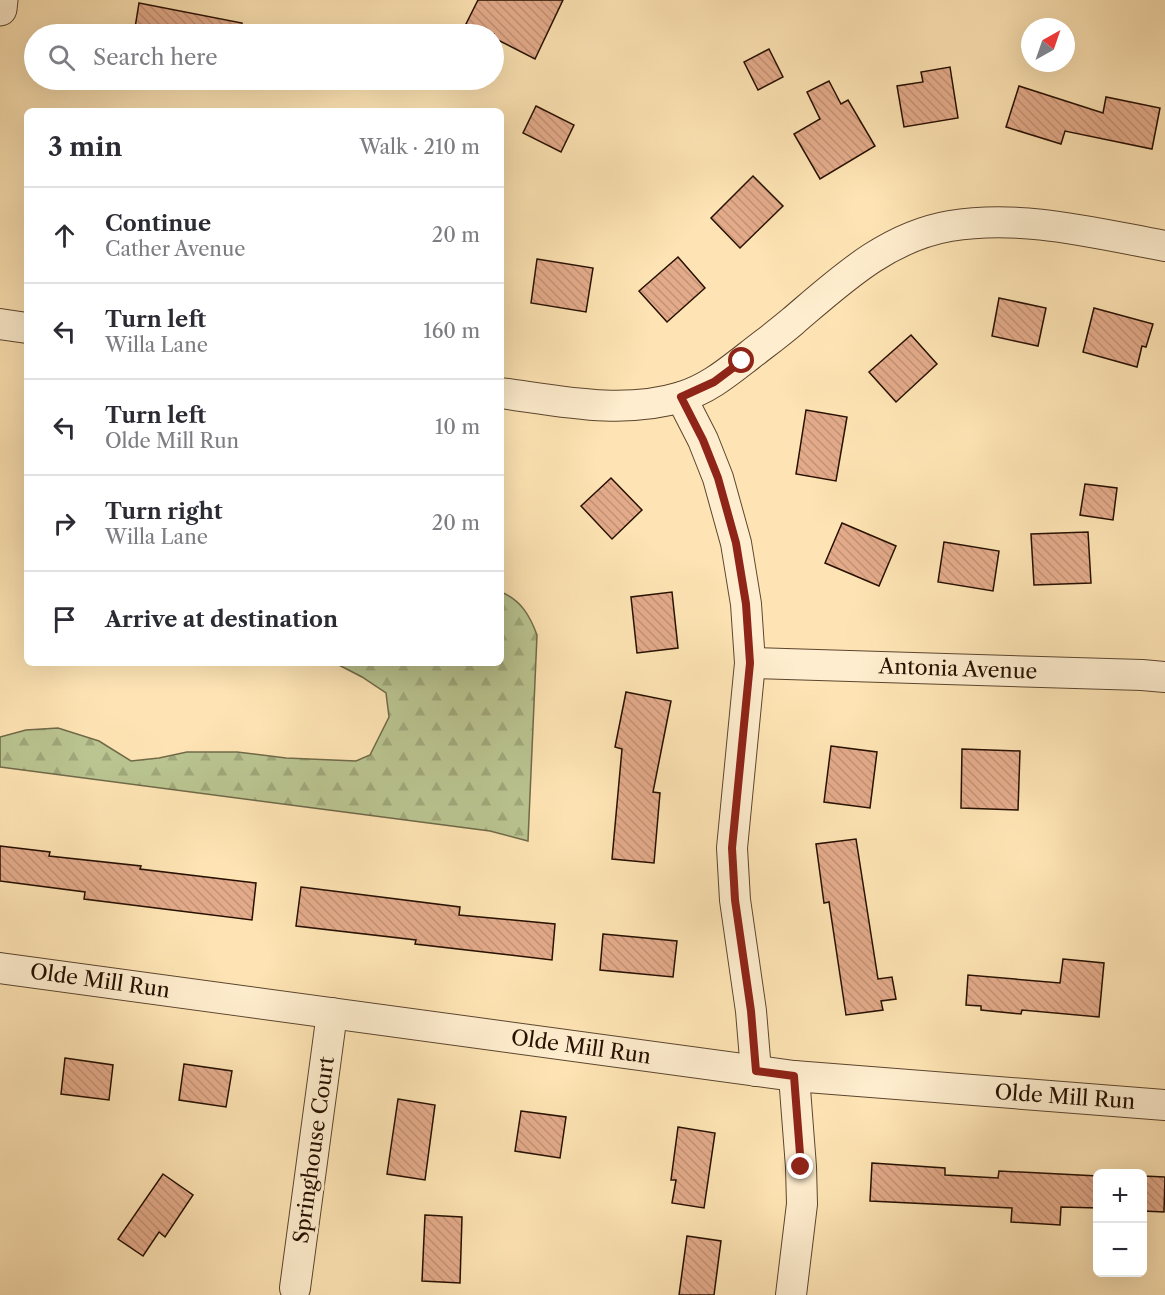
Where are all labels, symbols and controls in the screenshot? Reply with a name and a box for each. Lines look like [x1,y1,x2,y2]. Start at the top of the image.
north arrow [1021,18,1075,72]
search box [24,24,504,90]
icon: search [45,41,78,74]
text: Search here [93,44,218,71]
text: 3 min [48,131,122,163]
text: Walk · 210 m [359,135,480,159]
text: Continue [105,210,211,237]
icon: ahead [48,219,81,252]
text: 20 m [432,223,480,247]
text: Cather Avenue [105,237,245,261]
text: Turn left [105,306,206,333]
icon: left [48,315,81,348]
text: 160 m [423,319,480,343]
text: Willa Lane [105,333,208,357]
route start [728,347,754,373]
text: Turn left [105,402,206,429]
icon: left [48,411,81,444]
text: 10 m [435,415,480,439]
text: Olde Mill Run [105,429,239,453]
text: Turn right [105,498,223,525]
icon: right [48,507,81,540]
text: 20 m [432,511,480,535]
text: Willa Lane [105,525,208,549]
icon: arrive [48,603,81,636]
text: Arrive at destination [105,606,338,633]
street label: Antonia Avenue [877,653,1038,684]
street label: Olde Mill Run [29,958,172,1003]
street label: Olde Mill Run [510,1024,653,1069]
street label: Springhouse Court [288,1054,339,1245]
street label: Olde Mill Run [994,1079,1136,1114]
route end [787,1153,813,1179]
map controls [1093,1169,1147,1277]
button: + [1093,1169,1147,1223]
button: − [1093,1223,1147,1277]

